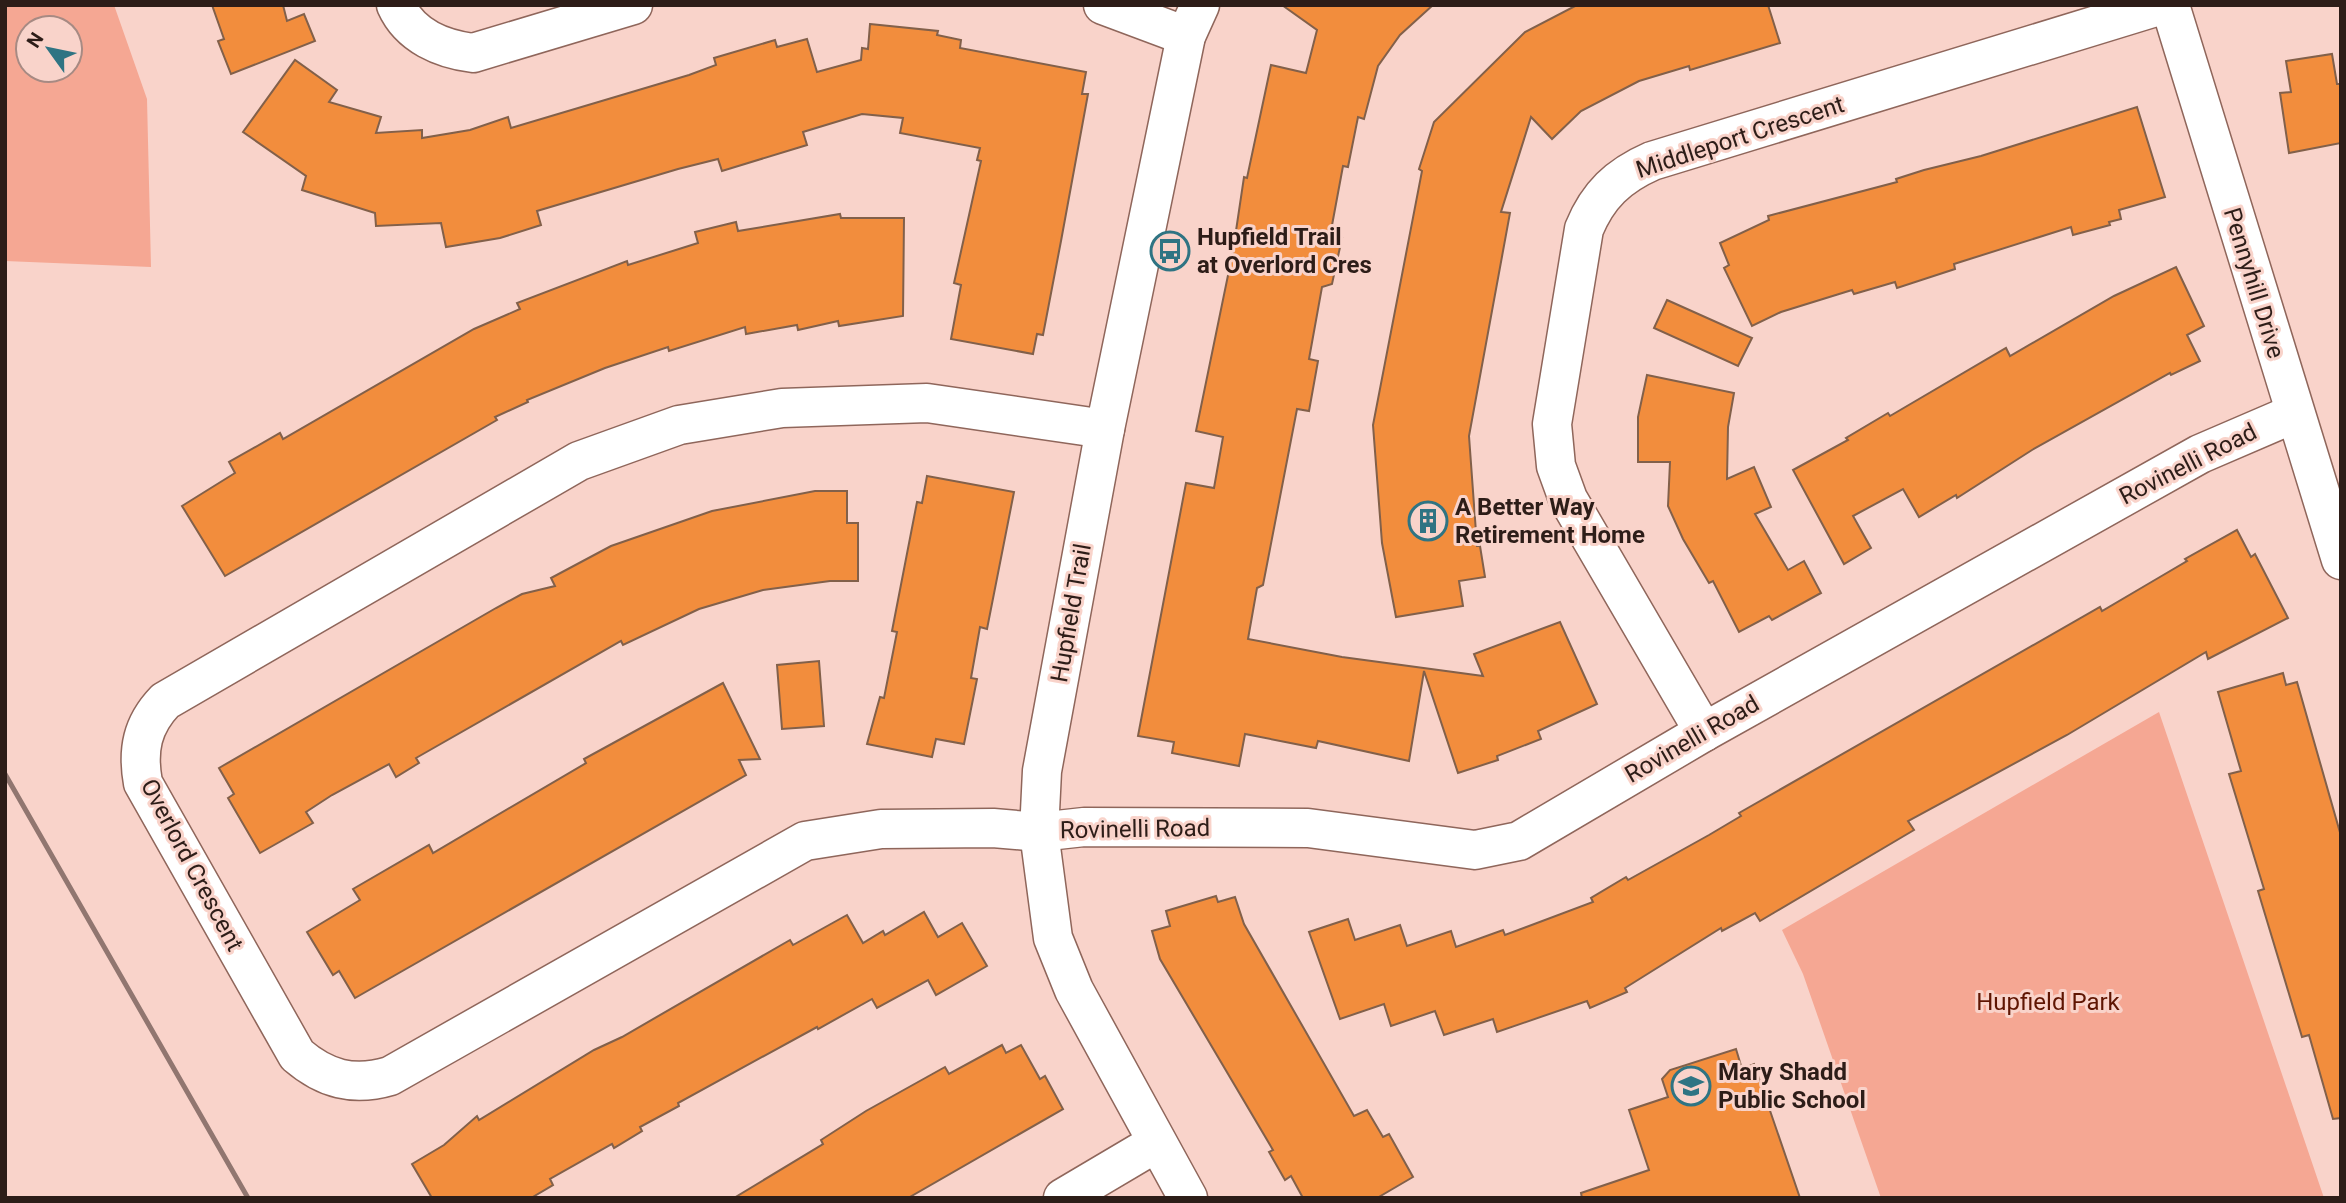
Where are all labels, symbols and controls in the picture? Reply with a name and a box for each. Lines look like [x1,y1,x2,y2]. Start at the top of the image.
north arrow [14,14,84,84]
text: N [22,28,48,52]
street label: Middleport Crescent [1632,90,1848,184]
street label: Pennyhill Drive [2218,204,2290,362]
place label: Hupfield Trail at Overlord Cres [1197,223,1372,279]
bus stop icon: Hupfield Trail at Overlord Cres [1149,230,1191,272]
street label: Rovinelli Road [2115,417,2261,511]
place label: A Better Way Retirement Home [1455,493,1645,549]
building icon: A Better Way Retirement Home [1407,500,1449,542]
street label: Hupfield Trail [1045,541,1097,685]
street label: Rovinelli Road [1620,689,1764,789]
street label: Overlord Crescent [135,774,249,956]
street label: Rovinelli Road [1060,814,1210,844]
park label: Hupfield Park [1976,988,2121,1016]
place label: Mary Shadd Public School [1718,1058,1866,1114]
school or university icon: Mary Shadd Public School [1670,1065,1712,1107]

